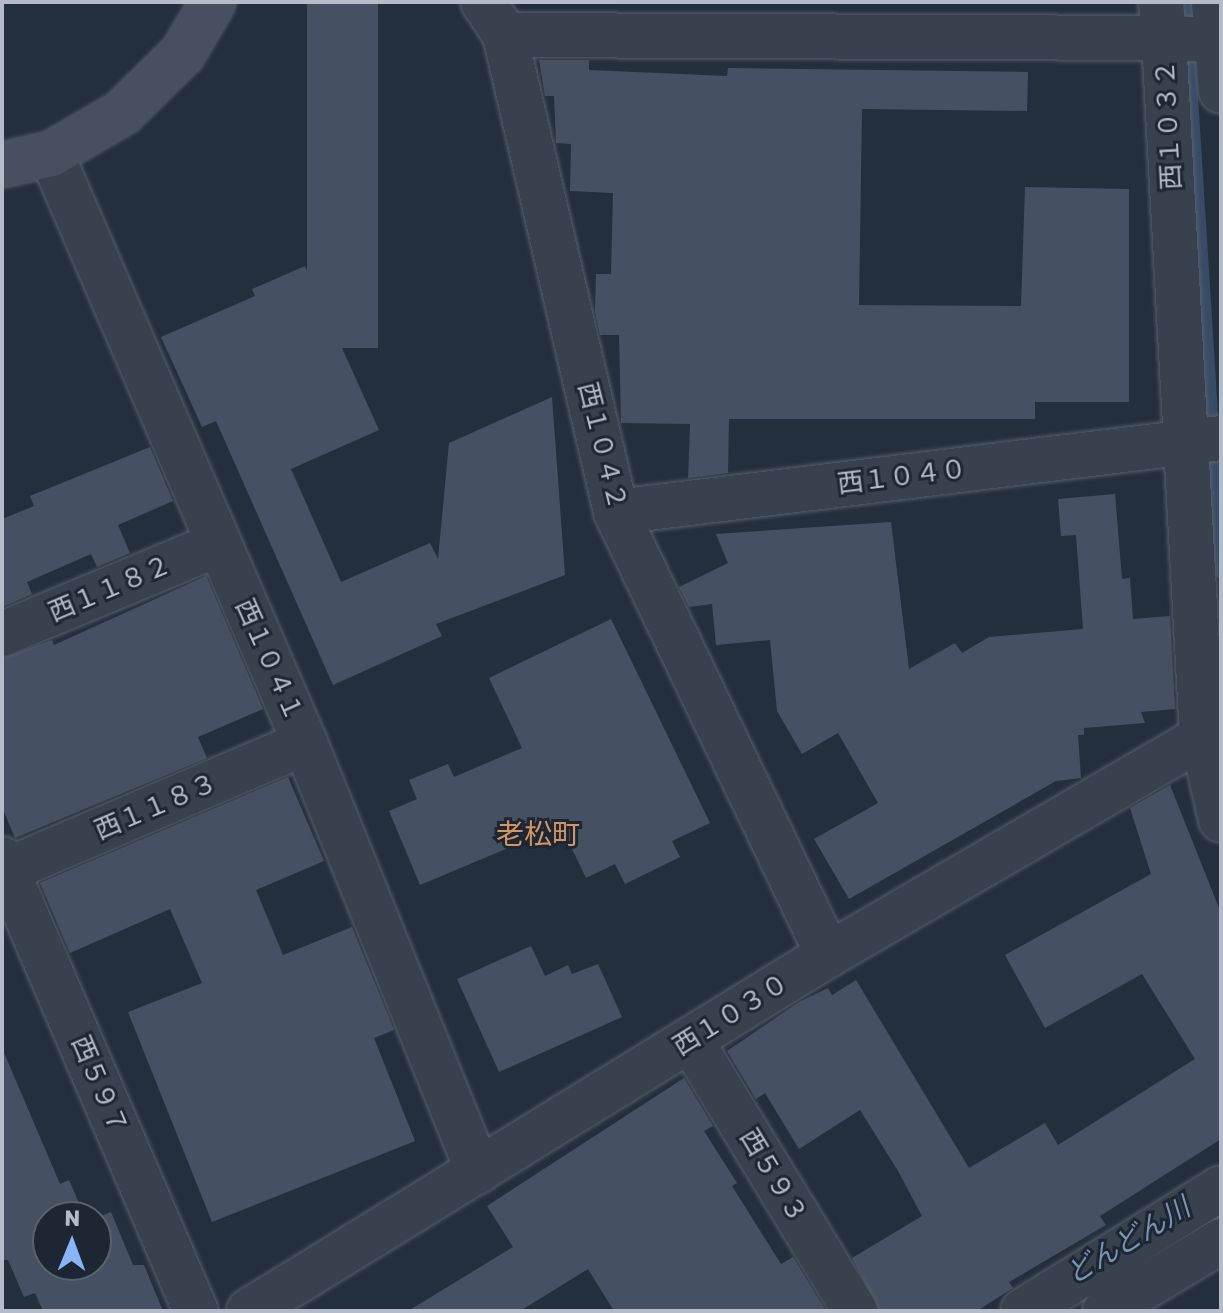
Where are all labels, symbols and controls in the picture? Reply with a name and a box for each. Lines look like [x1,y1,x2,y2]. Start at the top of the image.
street label: 西１０３２ [1150,59,1188,191]
street label: 西１０４２ [571,379,633,513]
street label: 西１０４０ [836,454,968,500]
street label: 西１１８２ [44,549,176,629]
street label: 西１０４１ [228,594,310,726]
street label: 西１１８３ [90,767,222,847]
district label: 老松町 [496,818,580,852]
street label: 西１０３０ [668,967,794,1063]
street label: 西５９７ [64,1031,134,1139]
street label: 西５９３ [733,1123,813,1229]
water label: どんどん川 [1059,1191,1197,1291]
north arrow [32,1201,112,1281]
text: N [64,1205,81,1232]

